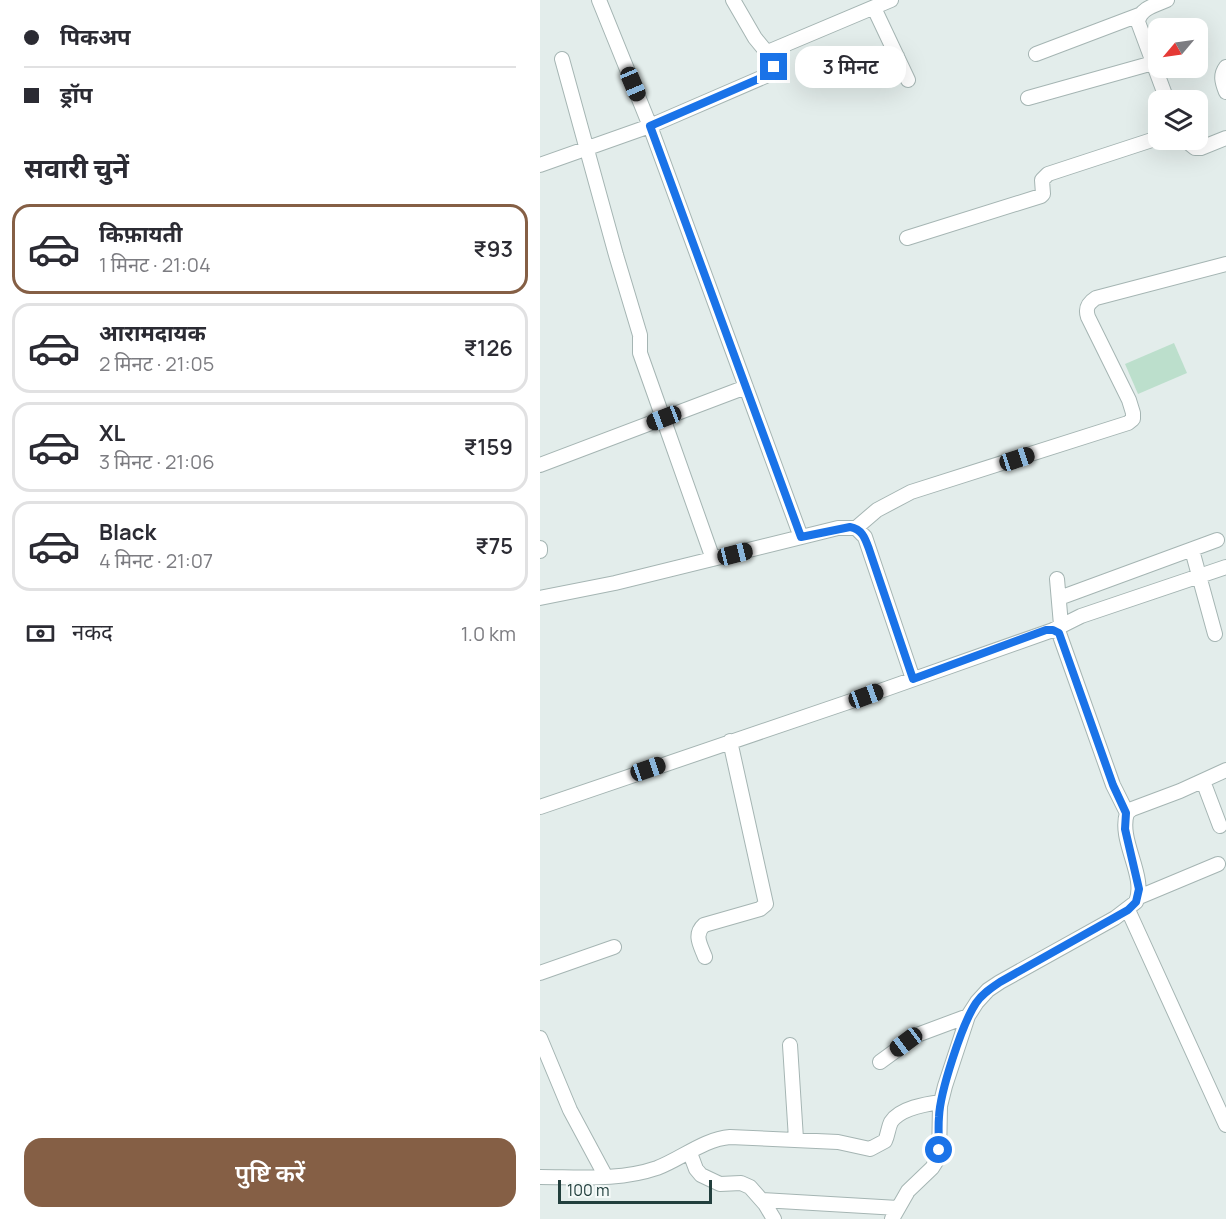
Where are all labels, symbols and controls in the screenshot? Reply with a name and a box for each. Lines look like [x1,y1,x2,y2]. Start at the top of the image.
north arrow [1148,18,1208,78]
map controls [1148,18,1208,150]
text: पिकअप [60,22,131,52]
callout: 3 मिनट [795,46,906,88]
route end [760,53,787,80]
text: 3 मिनट [822,53,879,80]
car [618,64,648,104]
text: ड्रॉप [60,80,93,110]
button: layers [1148,90,1208,150]
text: सवारी चुनें [24,149,129,186]
text: किफ़ायती [99,219,183,249]
icon: car [27,222,81,276]
text: ₹93 [473,234,513,264]
text: 1 मिनट · 21:04 [99,251,211,278]
text: आरामदायक [99,318,206,348]
icon: car [27,321,81,375]
text: ₹126 [464,333,513,363]
text: 2 मिनट · 21:05 [99,350,214,377]
car [644,403,684,433]
text: XL [99,418,125,448]
icon: car [27,420,81,474]
text: ₹159 [464,432,513,462]
car [997,445,1037,473]
text: 3 मिनट · 21:06 [99,448,215,475]
text: Black [99,517,156,547]
icon: car [27,519,81,573]
text: ₹75 [475,531,513,561]
car [715,541,755,567]
text: 4 मिनट · 21:07 [99,547,213,574]
icon: cash [24,617,57,650]
text: नकद [72,617,113,647]
text: 1.0 km [461,620,516,647]
car [846,681,886,711]
car [628,755,668,783]
car [886,1024,926,1060]
route start [925,1136,952,1163]
button: पुष्टि करें [24,1138,516,1207]
scale bar [558,1177,712,1204]
text: 100 m [567,1179,610,1201]

